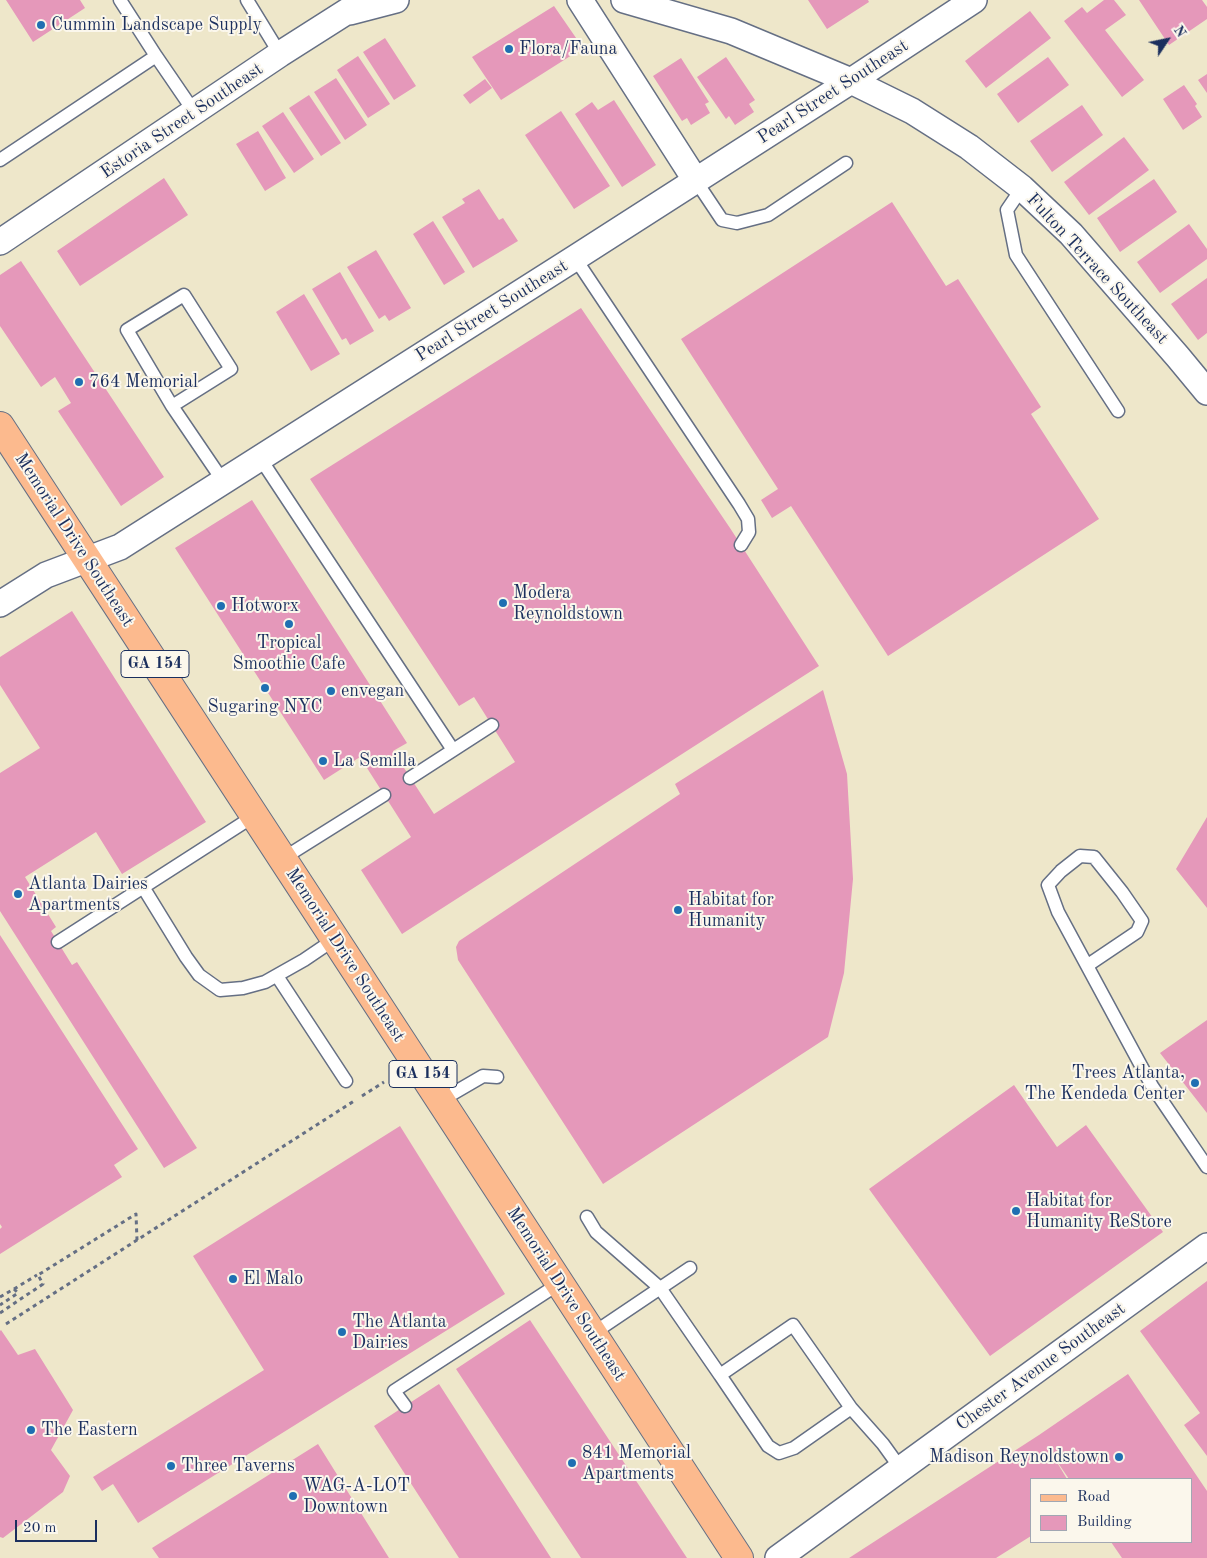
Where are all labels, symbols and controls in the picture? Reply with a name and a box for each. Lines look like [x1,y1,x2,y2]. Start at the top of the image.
place label: Cummin Landscape Supply [51,14,262,36]
north arrow [1142,15,1192,65]
marker: Cummin Landscape Supply [35,19,47,31]
text: N [1171,23,1188,40]
street label: Pearl Street Southeast [753,35,913,149]
place label: Flora/Fauna [519,38,617,60]
marker: Flora/Fauna [503,43,515,55]
street label: Estoria Street Southeast [97,59,267,183]
street label: Fulton Terrace Southeast [1021,189,1173,349]
street label: Pearl Street Southeast [412,255,572,367]
place label: 764 Memorial [89,371,198,393]
marker: 764 Memorial [73,376,85,388]
street label: Memorial Drive Southeast [10,449,138,631]
place label: Modera Reynoldstown [513,582,623,624]
place label: Hotworx [231,595,299,617]
marker: Modera Reynoldstown [497,597,509,609]
marker: Hotworx [215,600,227,612]
marker: Tropical Smoothie Cafe [283,618,295,630]
place label: Tropical Smoothie Cafe [233,632,345,674]
road number: GA 154 [121,651,189,678]
place label: envegan [341,680,404,702]
marker: Sugaring NYC [259,682,271,694]
marker: envegan [325,685,337,697]
place label: Sugaring NYC [207,696,323,718]
place label: La Semilla [333,750,416,772]
marker: La Semilla [317,755,329,767]
street label: Memorial Drive Southeast [281,864,409,1046]
place label: Atlanta Dairies Apartments [28,873,148,916]
marker: Atlanta Dairies Apartments [12,888,24,900]
place label: Habitat for Humanity [688,889,774,932]
marker: Habitat for Humanity [672,904,684,916]
road number: GA 154 [389,1060,457,1088]
place label: Trees Atlanta, The Kendeda Center [1024,1062,1185,1104]
marker: Trees Atlanta, The Kendeda Center [1189,1077,1201,1089]
place label: Habitat for Humanity ReStore [1026,1190,1172,1232]
street label: Memorial Drive Southeast [502,1203,630,1385]
marker: Habitat for Humanity ReStore [1010,1205,1022,1217]
place label: El Malo [243,1268,303,1290]
marker: El Malo [227,1273,239,1285]
street label: Chester Avenue Southeast [952,1298,1130,1436]
place label: The Atlanta Dairies [352,1311,447,1354]
marker: The Atlanta Dairies [336,1326,348,1338]
place label: The Eastern [41,1419,138,1441]
marker: The Eastern [25,1424,37,1436]
place label: 841 Memorial Apartments [582,1442,691,1485]
place label: Madison Reynoldstown [929,1446,1109,1468]
marker: Madison Reynoldstown [1113,1451,1125,1463]
place label: Three Taverns [181,1455,295,1477]
marker: 841 Memorial Apartments [566,1457,578,1469]
marker: Three Taverns [165,1460,177,1472]
place label: WAG-A-LOT Downtown [303,1475,410,1518]
legend [1030,1478,1192,1543]
marker: WAG-A-LOT Downtown [287,1490,299,1502]
text: Road [1077,1490,1110,1505]
scale bar [18,1510,100,1542]
text: Building [1077,1515,1132,1530]
text: 20 m [23,1521,57,1536]

